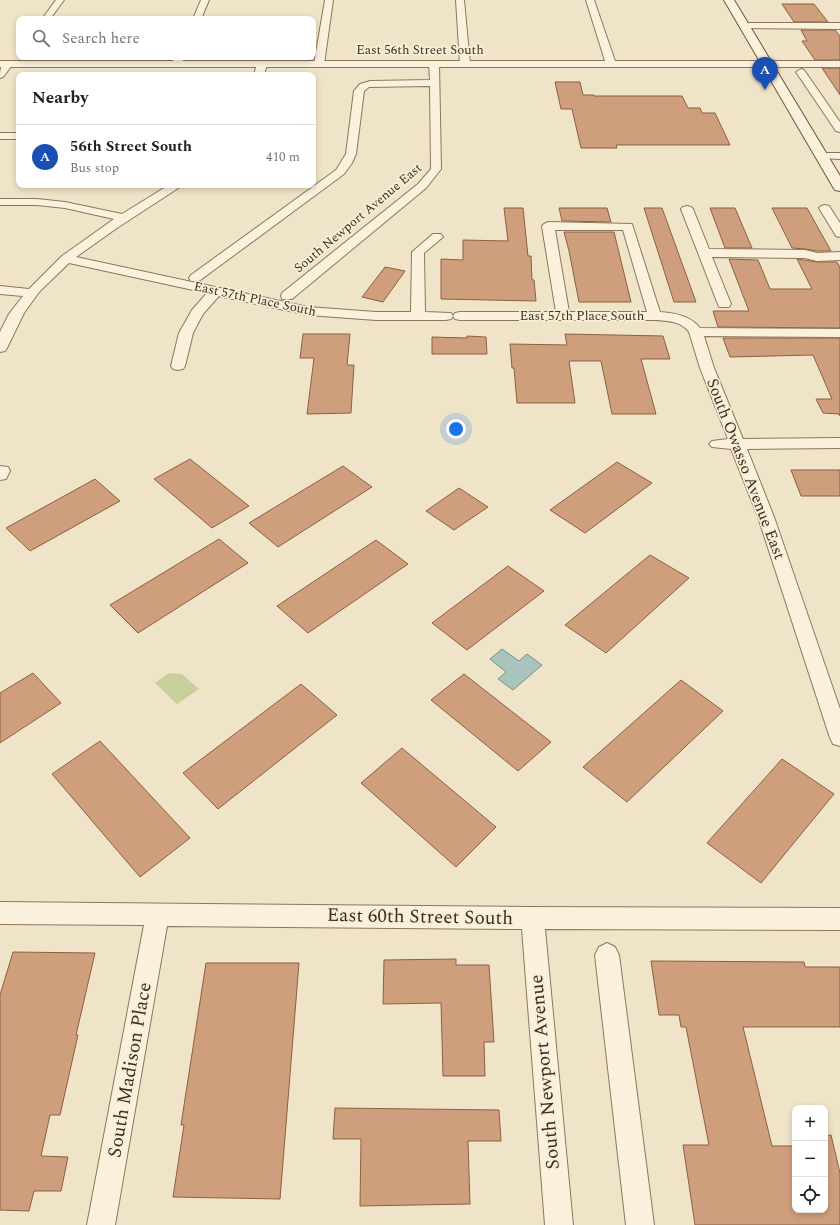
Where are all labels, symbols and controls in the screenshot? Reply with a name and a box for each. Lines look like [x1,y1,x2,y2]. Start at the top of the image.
search box [16,16,316,60]
icon: search [30,27,52,49]
text: Search here [62,27,140,50]
street label: East 56th Street South [356,40,484,60]
pin: A [752,57,778,90]
text: Nearby [32,85,88,111]
text: 56th Street South [70,135,192,158]
text: A [40,147,50,167]
text: 410 m [266,147,300,167]
text: Bus stop [70,158,119,178]
street label: South Newport Avenue East [290,158,427,278]
street label: East 57th Place South [192,276,318,322]
street label: East 57th Place South [520,306,645,326]
street label: South Owasso Avenue East [700,375,792,563]
your location [446,419,466,439]
street label: East 60th Street South [327,901,513,933]
street label: South Newport Avenue [522,973,568,1171]
street label: South Madison Place [100,980,160,1160]
map controls [792,1105,828,1213]
button: + [792,1105,828,1141]
button: − [792,1141,828,1177]
button: locate [792,1177,828,1213]

